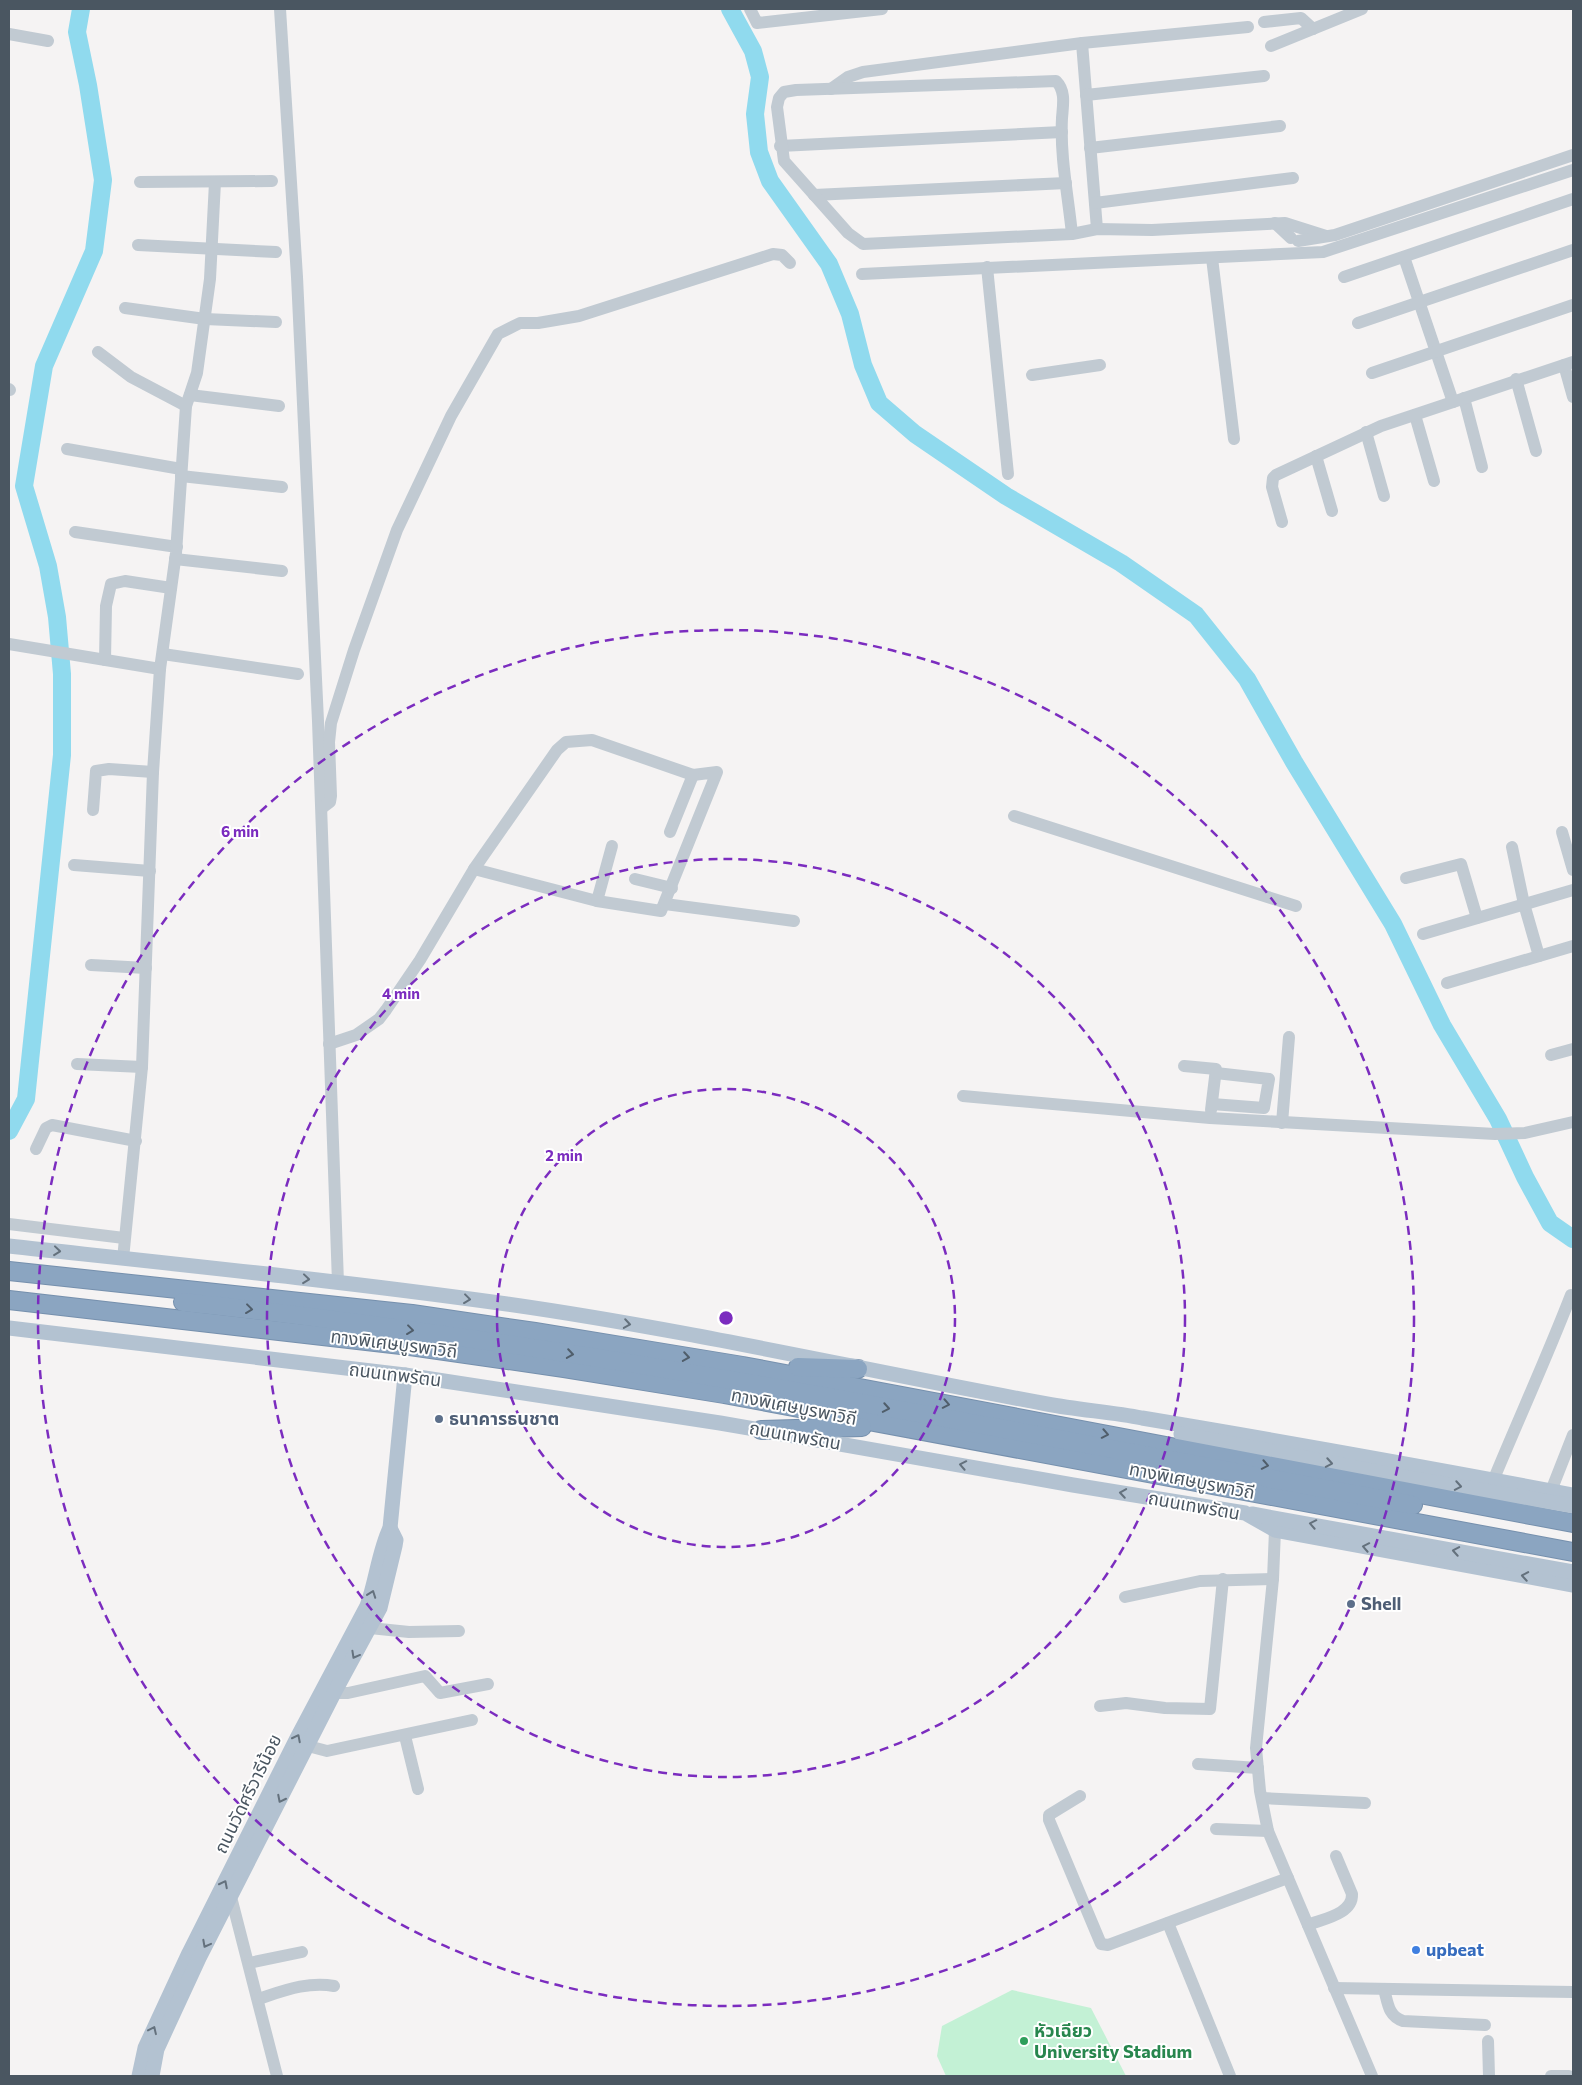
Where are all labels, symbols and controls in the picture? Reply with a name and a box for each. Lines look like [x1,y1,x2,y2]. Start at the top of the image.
text: 6 min [221,822,259,840]
text: 4 min [382,984,420,1002]
text: 2 min [545,1146,583,1164]
one-way arrow [54,1246,62,1257]
one-way arrow [302,1274,310,1285]
one-way arrow [463,1293,471,1304]
one-way arrow [245,1303,253,1314]
centre of rings [717,1309,735,1327]
one-way arrow [624,1318,632,1329]
street label: ทางพิเศษบูรพาวิถี [329,1324,459,1364]
one-way arrow [406,1324,414,1335]
one-way arrow [567,1348,575,1359]
one-way arrow [682,1351,691,1361]
street label: ถนนเทพรัตน [348,1357,443,1391]
street label: ทางพิเศษบูรพาวิถี [729,1383,859,1431]
one-way arrow [941,1399,950,1409]
one-way arrow [881,1402,890,1413]
place label: ธนาคารธนชาต [449,1407,559,1429]
marker: ธนาคารธนชาต [433,1413,445,1425]
street label: ถนนเทพรัตน [747,1416,843,1454]
one-way arrow [1101,1429,1110,1439]
street label: ทางพิเศษบูรพาวิถี [1127,1457,1257,1505]
one-way arrow [1325,1458,1333,1468]
one-way arrow [1260,1459,1269,1469]
one-way arrow [959,1460,968,1470]
one-way arrow [1453,1481,1462,1491]
street label: ถนนเทพรัตน [1146,1486,1242,1524]
one-way arrow [1119,1489,1128,1499]
one-way arrow [1308,1519,1317,1529]
one-way arrow [1361,1542,1370,1552]
one-way arrow [1452,1546,1461,1556]
one-way arrow [1521,1572,1530,1582]
one-way arrow [366,1591,376,1599]
place label: Shell [1361,1592,1402,1614]
marker: Shell [1345,1598,1357,1610]
one-way arrow [351,1649,361,1658]
street label: ถนนวัดศรีวารีน้อย [209,1730,285,1857]
one-way arrow [291,1735,301,1744]
one-way arrow [277,1794,287,1803]
one-way arrow [218,1880,228,1889]
one-way arrow [202,1938,212,1947]
place label: upbeat [1426,1938,1485,1960]
marker: upbeat [1410,1944,1422,1956]
place label: หัวเฉียว University Stadium [1034,2019,1192,2062]
one-way arrow [147,2026,157,2035]
marker: หัวเฉียว University Stadium [1018,2035,1030,2047]

